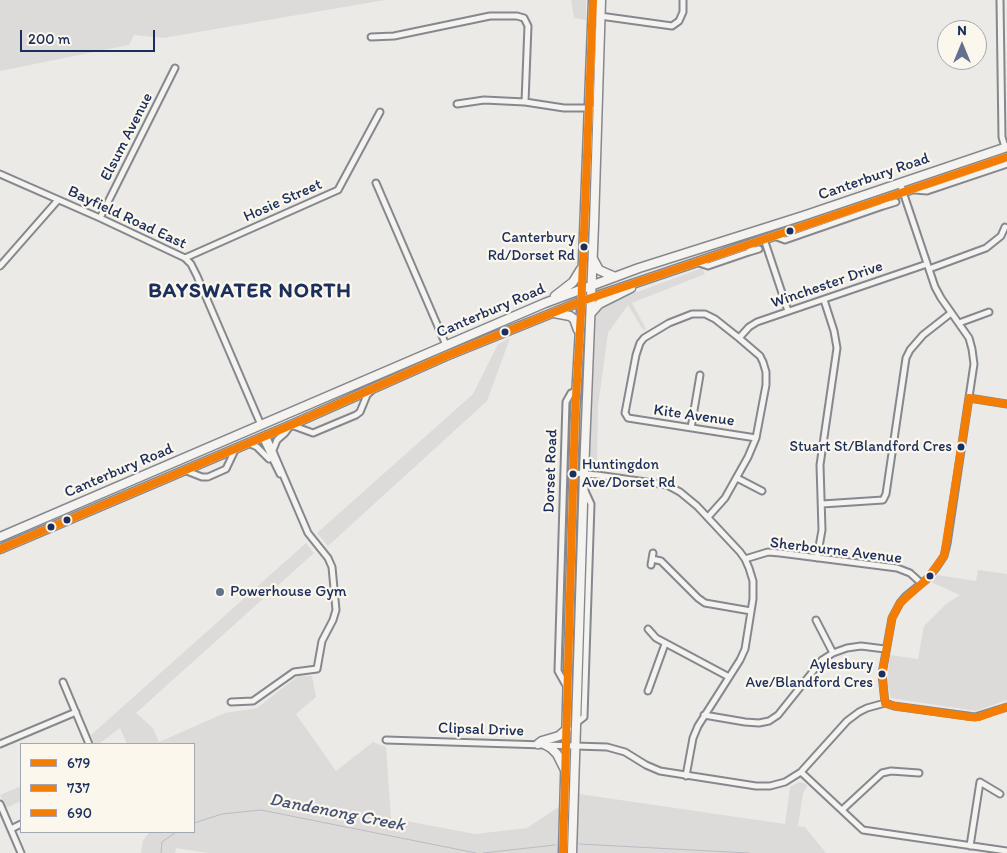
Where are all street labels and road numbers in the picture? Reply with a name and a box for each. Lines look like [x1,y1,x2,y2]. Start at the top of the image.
street label: Elsum Avenue [97,90,157,184]
street label: Canterbury Road [816,149,932,205]
street label: Hosie Street [241,175,325,227]
street label: Bayfield Road East [65,182,189,254]
street label: Winchester Drive [769,257,885,313]
street label: Canterbury Road [434,279,548,343]
street label: Kite Avenue [652,401,736,431]
street label: Dorset Road [540,429,562,513]
street label: Canterbury Road [62,439,176,503]
street label: Sherbourne Avenue [769,533,903,569]
street label: Clipsal Drive [438,719,524,741]

